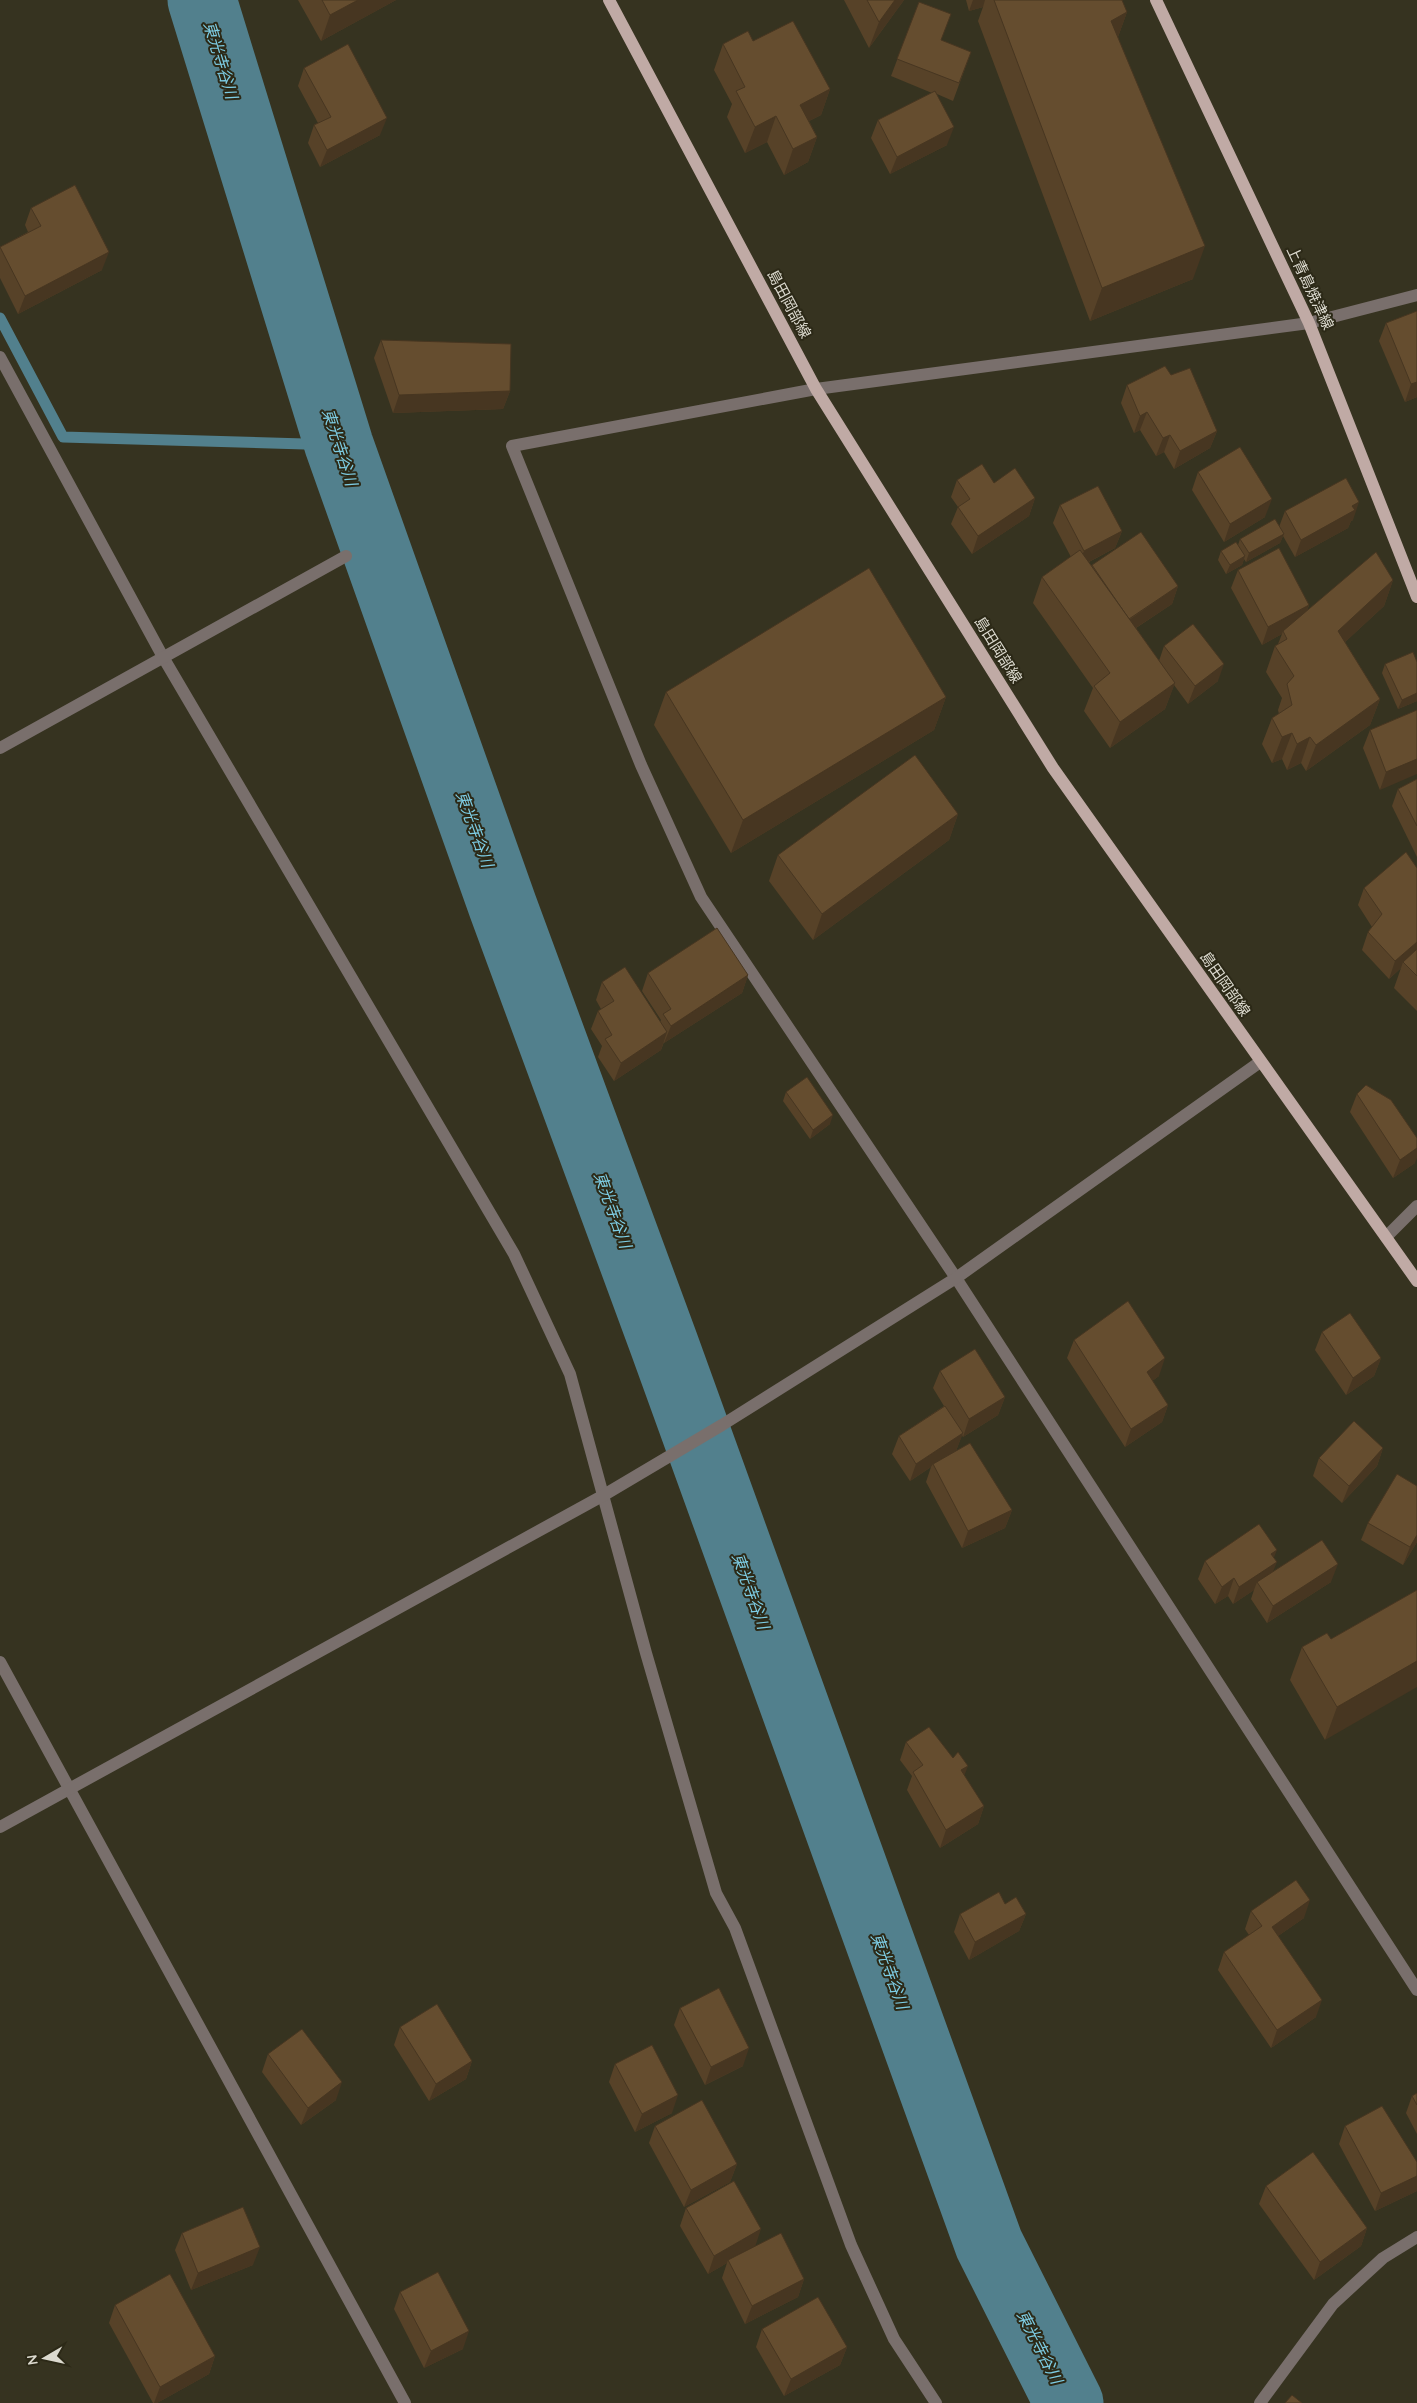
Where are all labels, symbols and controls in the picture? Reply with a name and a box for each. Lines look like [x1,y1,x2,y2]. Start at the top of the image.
water label: 東光寺谷川 [200,19,243,103]
street label: 上青島焼津線 [1283,243,1338,333]
street label: 島田岡部線 [763,266,815,341]
water label: 東光寺谷川 [318,406,362,490]
street label: 島田岡部線 [970,613,1026,687]
water label: 東光寺谷川 [452,788,499,872]
street label: 島田岡部線 [1196,948,1255,1020]
water label: 東光寺谷川 [590,1169,637,1253]
water label: 東光寺谷川 [728,1550,775,1634]
water label: 東光寺谷川 [867,1930,914,2014]
water label: 東光寺谷川 [1013,2307,1068,2389]
north arrow [20,2333,70,2383]
text: N [22,2354,42,2367]

